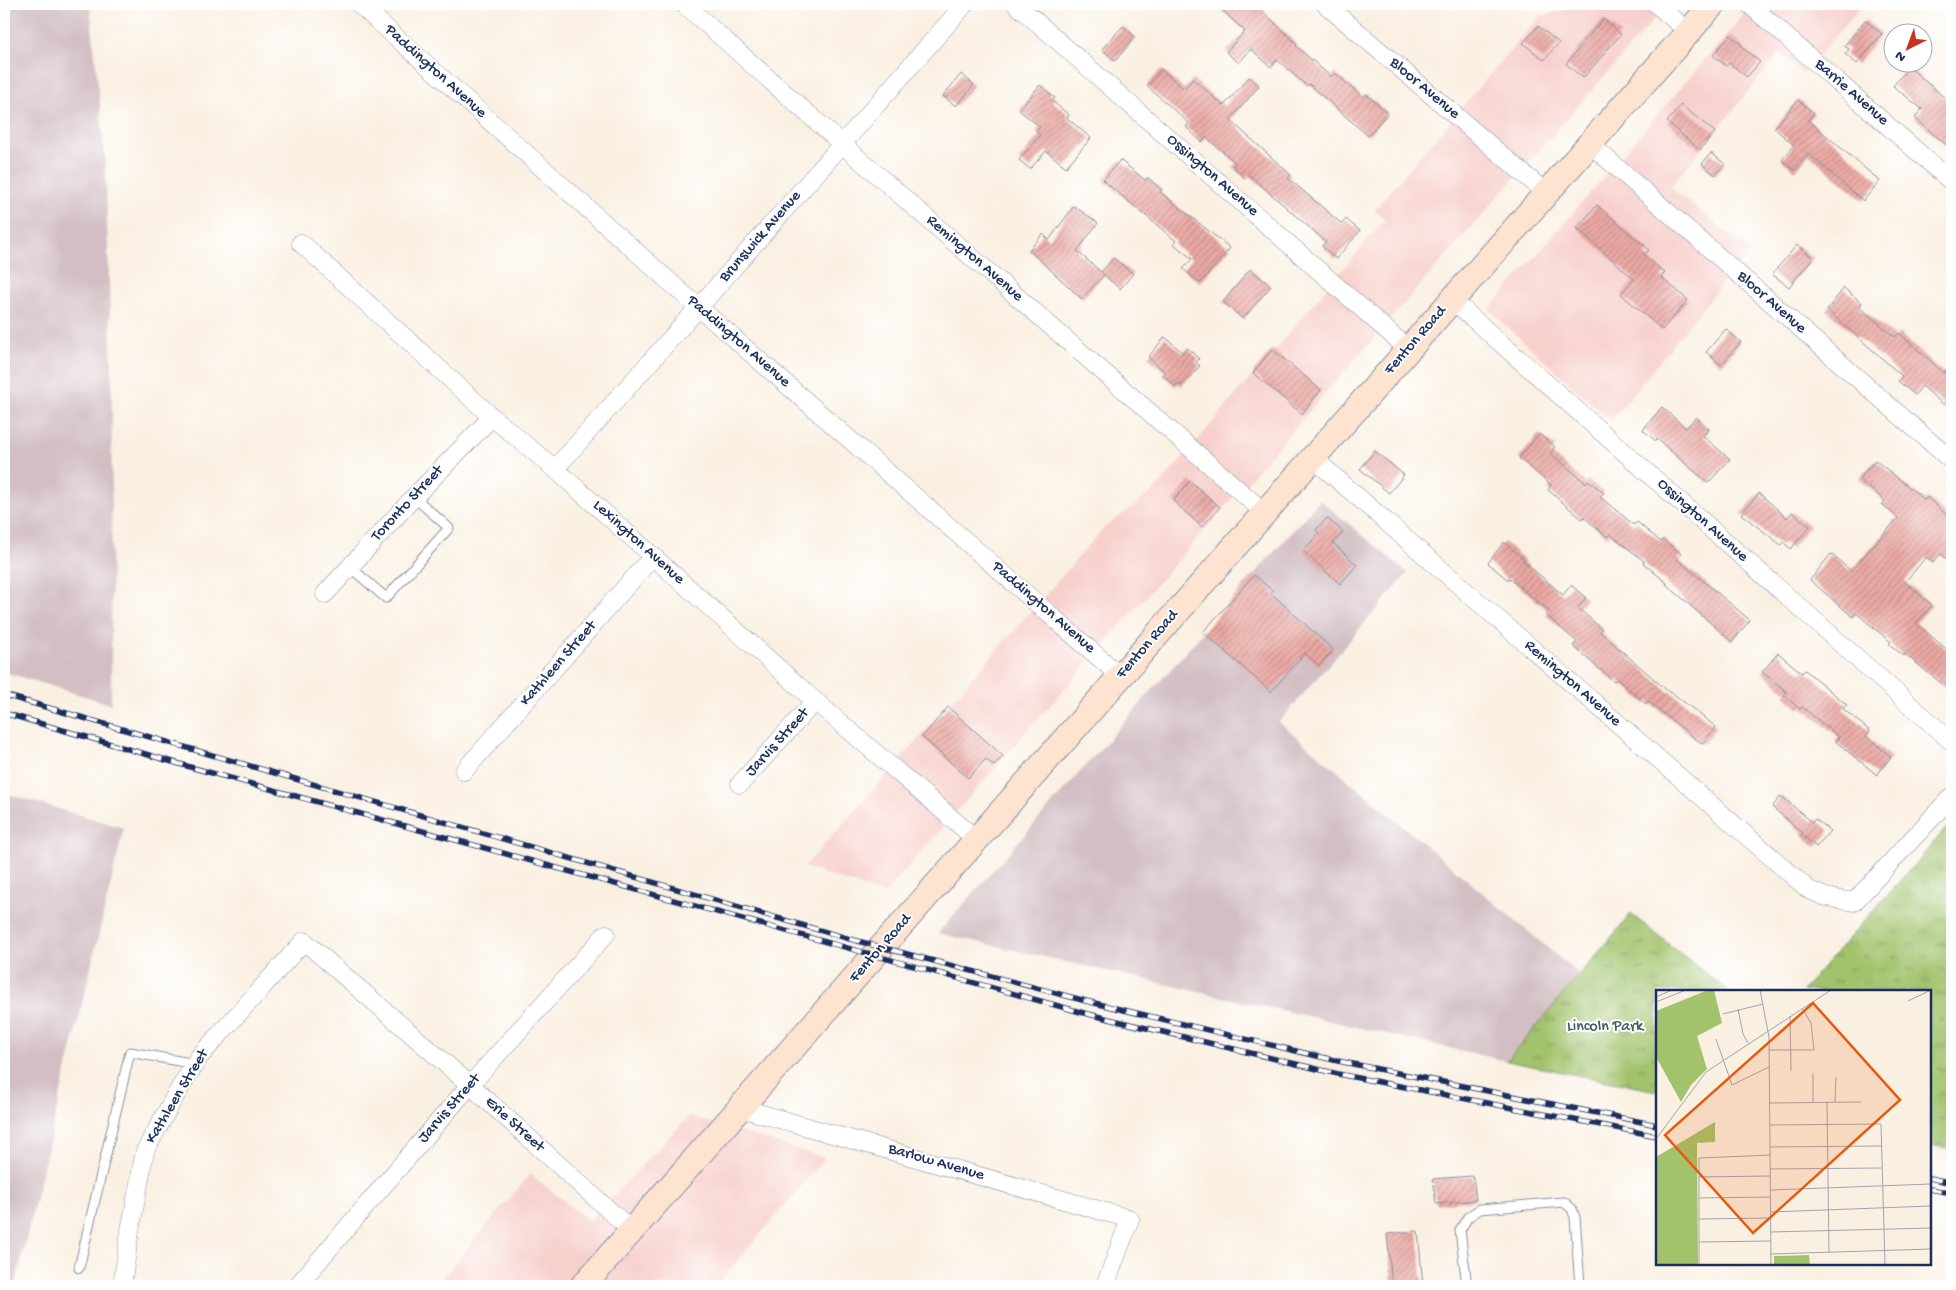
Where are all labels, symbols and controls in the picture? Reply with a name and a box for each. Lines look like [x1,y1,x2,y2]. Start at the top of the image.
street label: Paddington Avenue [379,20,491,123]
north arrow [1884,22,1934,72]
text: N [1892,46,1910,65]
street label: Bloor Avenue [1384,53,1464,124]
street label: Barrie Avenue [1809,55,1893,131]
street label: Ossington Avenue [1162,131,1263,222]
street label: Brunswick Avenue [715,187,806,287]
street label: Remington Avenue [922,212,1027,307]
street label: Bloor Avenue [1732,267,1810,339]
street label: Paddington Avenue [682,291,794,393]
street label: Fenton Road [1380,301,1452,380]
street label: Toronto Street [367,461,449,547]
street label: Ossington Avenue [1653,475,1752,567]
street label: Lexington Avenue [588,497,688,590]
street label: Paddington Avenue [987,557,1099,659]
street label: Fenton Road [1112,605,1184,684]
street label: Kathleen Street [517,616,602,711]
street label: Remington Avenue [1520,637,1625,732]
street label: Jarvis Street [742,704,815,781]
street label: Fenton Road [845,909,917,988]
inset map [1656,990,1931,1265]
park label: Lincoln Park [1567,1018,1645,1037]
street label: Kathleen Street [142,1045,214,1148]
street label: Jarvis Street [415,1069,486,1148]
street label: Erie Street [480,1093,549,1158]
street label: Barlow Avenue [885,1140,987,1186]

